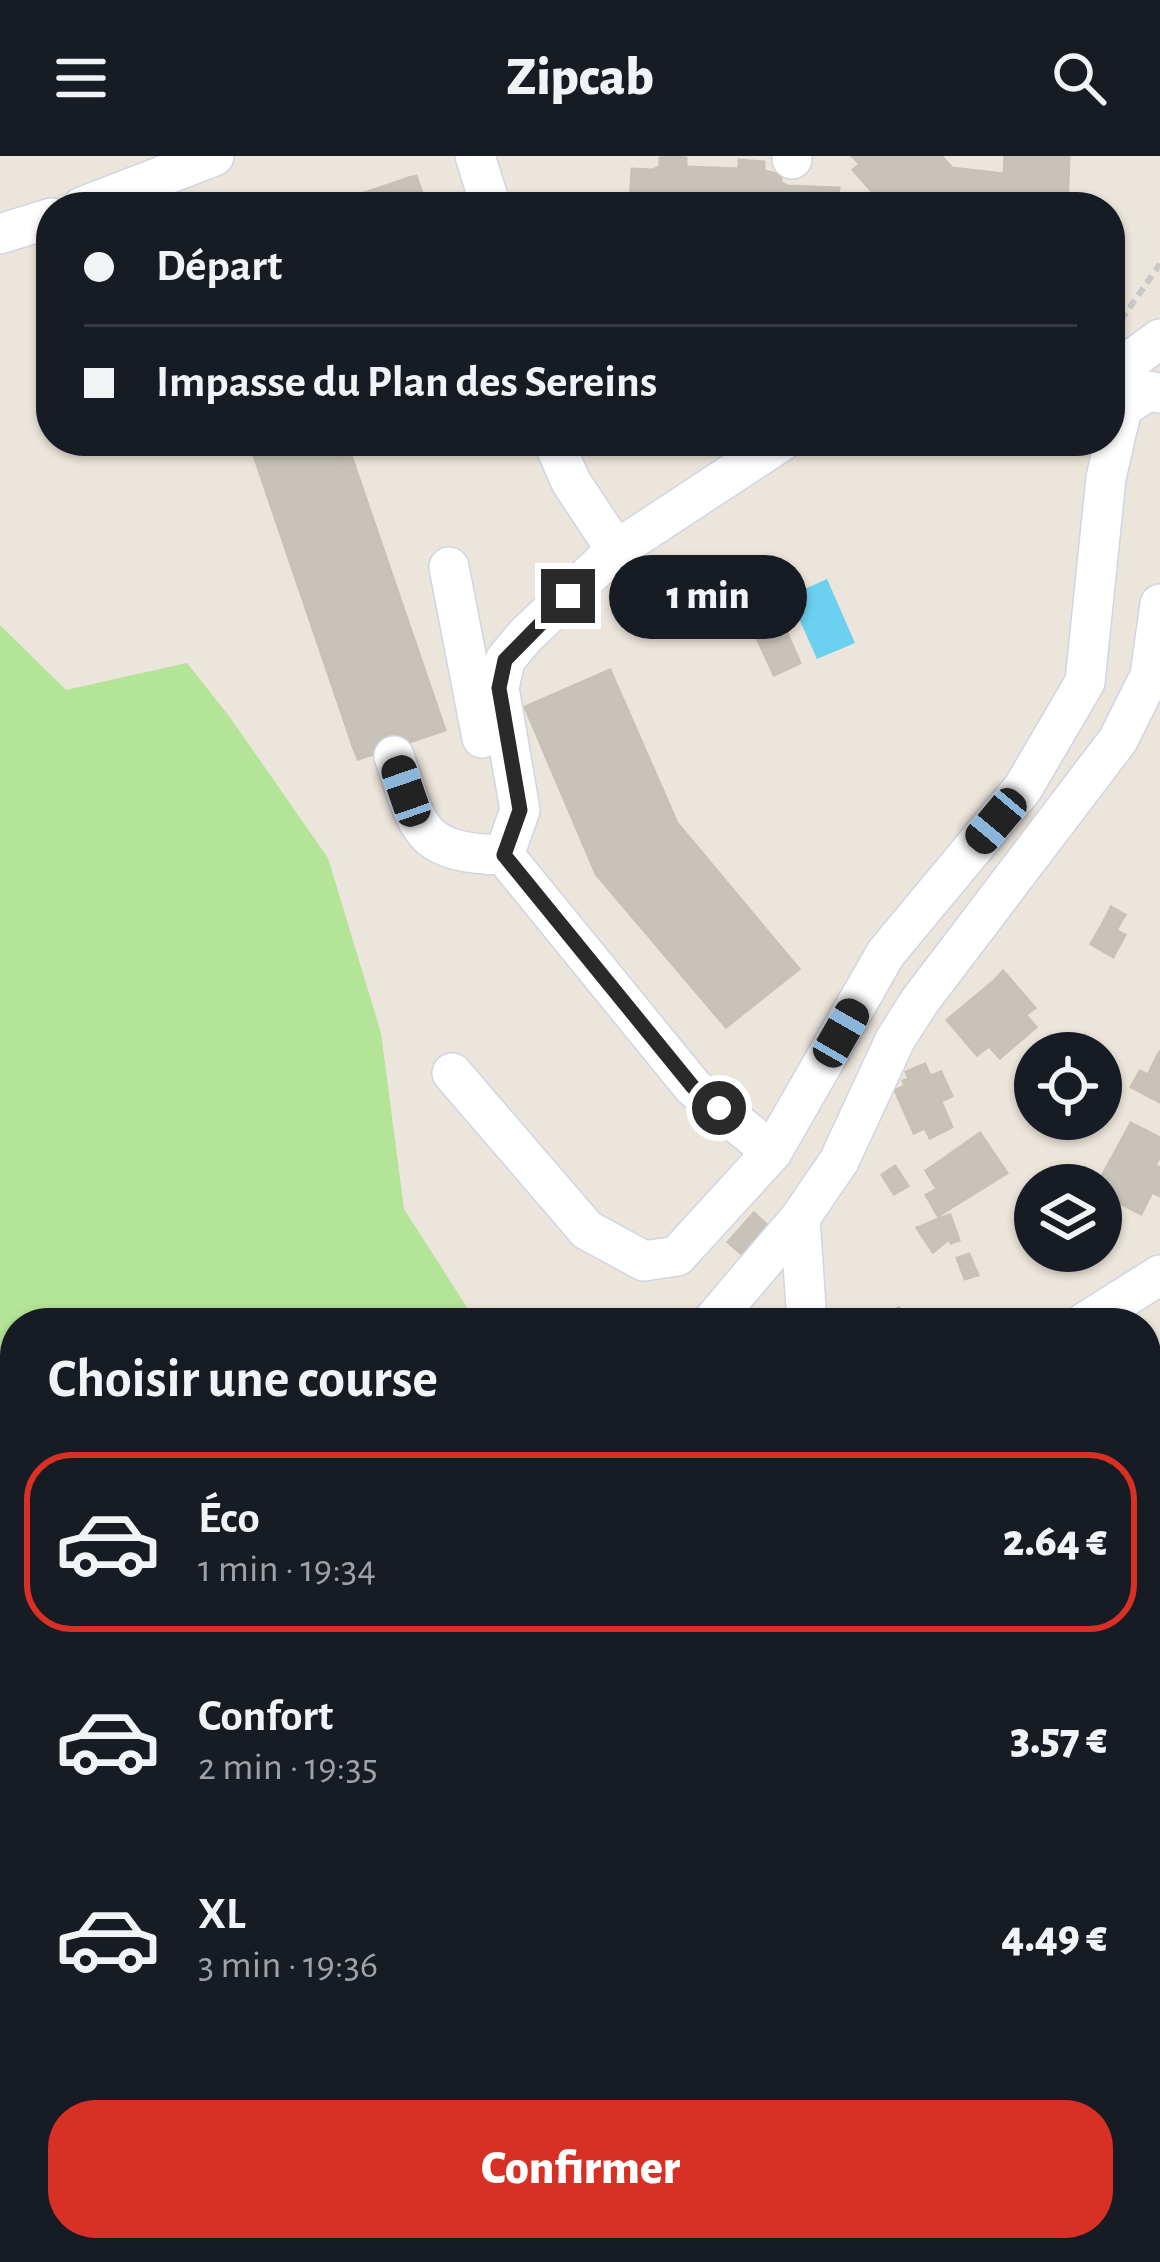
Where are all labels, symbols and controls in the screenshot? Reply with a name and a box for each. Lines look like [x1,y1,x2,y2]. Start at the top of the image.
icon: menu [48,45,114,111]
icon: search [1046,45,1112,111]
text: Zipcab [506,51,654,105]
text: Départ [156,244,282,289]
text: Impasse du Plan des Sereins [156,360,657,405]
callout: 1 min [610,554,808,638]
route end [541,569,595,623]
text: 1 min [666,577,750,616]
car [377,751,435,831]
car [959,782,1033,860]
car [807,993,875,1073]
map controls [1014,1032,1122,1272]
button: locate [1014,1032,1122,1140]
route start [692,1081,746,1135]
button: layers [1014,1164,1122,1272]
text: Choisir une course [48,1353,438,1407]
icon: car [54,1488,162,1596]
text: Éco [198,1496,260,1541]
text: 2.64 € [1003,1519,1107,1564]
text: 1 min · 19:34 [198,1550,376,1589]
icon: car [54,1686,162,1794]
text: Confort [198,1694,333,1739]
text: 3.57 € [1010,1717,1107,1762]
text: 2 min · 19:35 [198,1748,378,1787]
icon: car [54,1884,162,1992]
text: XL [198,1892,246,1937]
text: 4.49 € [1001,1915,1107,1960]
text: 3 min · 19:36 [198,1946,378,1985]
button: Confirmer [48,2100,1113,2238]

